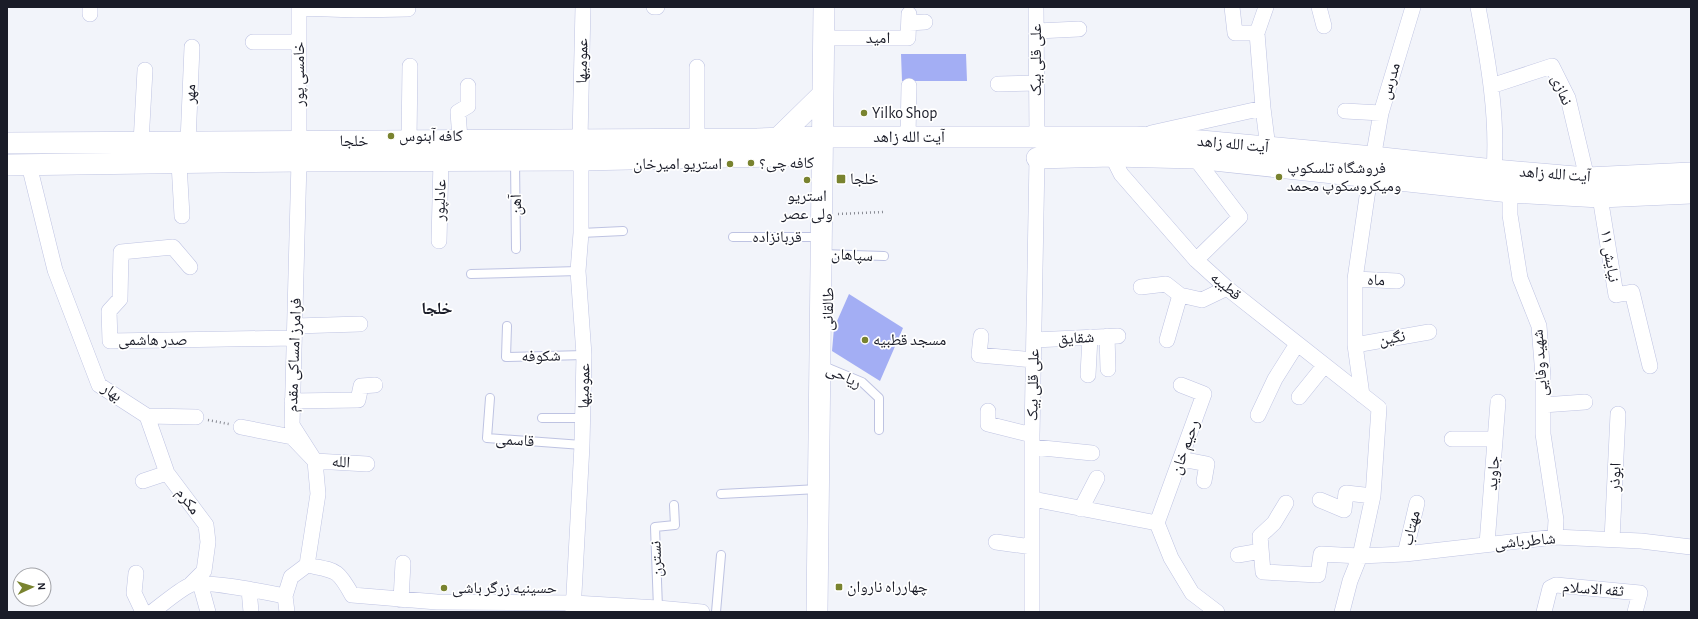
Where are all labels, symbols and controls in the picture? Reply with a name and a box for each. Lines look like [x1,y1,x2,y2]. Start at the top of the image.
street label: علی قلی بیک [1028,24,1046,96]
street label: امید [866,30,890,46]
street label: عمومیها [574,38,591,84]
street label: خامسی پور [291,42,309,107]
street label: مدرس [1377,61,1405,102]
street label: نمازی [1547,73,1575,108]
street label: مهر [182,84,199,105]
place label: Yilko Shop [872,105,937,121]
marker: Yilko Shop [859,108,869,118]
place label: کافه آبنوس [399,127,463,146]
street label: آیت الله زاهد [873,128,946,146]
marker: کافه آبنوس [386,131,396,141]
street label: آیت الله زاهد [1197,132,1270,156]
street label: خلجا [340,133,368,149]
place label: کافه چی؟ [759,155,815,173]
place label: استریو امیرخان [633,156,722,174]
marker: کافه چی؟ [746,158,756,168]
marker: استریو امیرخان [725,159,735,169]
place label: فروشگاه تلسکوپ ومیکروسکوپ محمد [1287,160,1401,195]
street label: آیت الله زاهد [1519,163,1592,186]
place label: خلجا [850,171,879,187]
marker: فروشگاه تلسکوپ ومیکروسکوپ محمد [1274,172,1284,182]
marker: خلجا [835,173,847,185]
marker: استریو ولی عصر [802,175,812,185]
street label: عادلپور [431,179,450,222]
place label: استریو ولی عصر [780,188,833,224]
street label: آهن [507,193,526,216]
street label: قربانزاده [752,229,802,246]
street label: نیایش ۱۱ [1596,229,1622,284]
street label: سپاهان [831,246,873,266]
street label: قطیبه [1207,269,1244,304]
street label: ماه [1367,272,1385,288]
street label: طالقانی [820,287,838,331]
street label: فرامرز امساکی مقدم [284,298,306,413]
district label: خلجا [421,300,453,317]
street label: نگین [1377,328,1407,350]
street label: شقایق [1057,329,1095,349]
street label: شهید وفایی [1530,329,1552,397]
street label: صدر هاشمی [118,332,188,350]
place label: مسجد قطبیه [873,332,946,348]
marker: مسجد قطبیه [860,335,870,345]
street label: شکوفه [521,348,561,365]
street label: علی قلی بیک [1024,349,1044,421]
street label: ریاحی [823,361,864,393]
street label: عمومیها [576,363,593,409]
street label: بهار [98,379,125,405]
street label: رحیم خان [1168,418,1204,477]
street label: قاسمی [495,431,535,451]
street label: الله [331,453,351,471]
street label: جاوید [1484,455,1503,491]
street label: ابوذر [1606,462,1625,493]
street label: مکرم [171,485,203,519]
street label: مهتاب [1399,509,1424,547]
street label: شاطرباشی [1494,530,1557,554]
street label: نسترن [647,540,667,578]
north arrow [12,567,52,607]
place label: چهارراه ناروان [847,579,928,597]
street label: ثقه الاسلام [1561,579,1625,601]
place label: حسینیه زرگر باشی [452,580,557,598]
text: N [36,582,47,591]
marker: چهارراه ناروان [834,582,844,592]
marker: حسینیه زرگر باشی [439,583,449,593]

